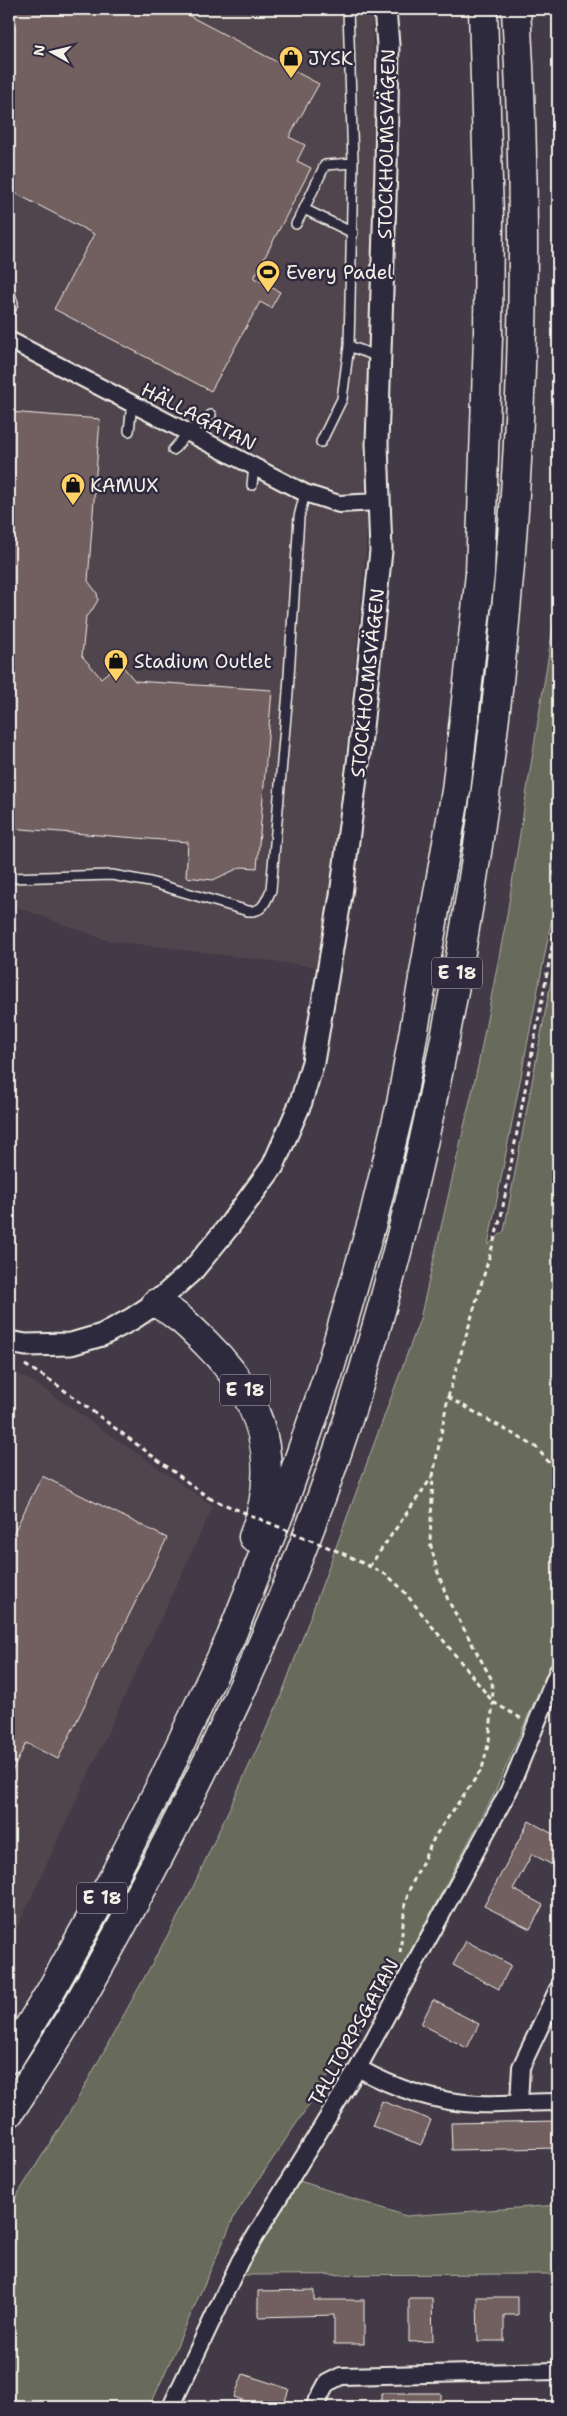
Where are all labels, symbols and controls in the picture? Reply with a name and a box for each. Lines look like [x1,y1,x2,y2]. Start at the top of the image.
north arrow [28,28,78,78]
text: N [29,43,49,57]
shop icon: JYSK [278,45,304,79]
place label: JYSK [308,46,353,71]
street label: STOCKHOLMSVÄGEN [372,49,401,239]
sports icon: Every Padel [255,259,281,293]
place label: Every Padel [286,260,393,285]
street label: HÄLLAGATAN [137,377,260,456]
shop icon: KAMUX [60,472,86,506]
place label: KAMUX [90,473,159,498]
street label: STOCKHOLMSVÄGEN [345,587,390,779]
shop icon: Stadium Outlet [103,648,129,682]
place label: Stadium Outlet [134,649,272,674]
road number: E 18 [432,958,482,988]
road number: E 18 [220,1374,270,1406]
road number: E 18 [77,1882,127,1914]
street label: TALLTORPSGATAN [303,1954,404,2110]

